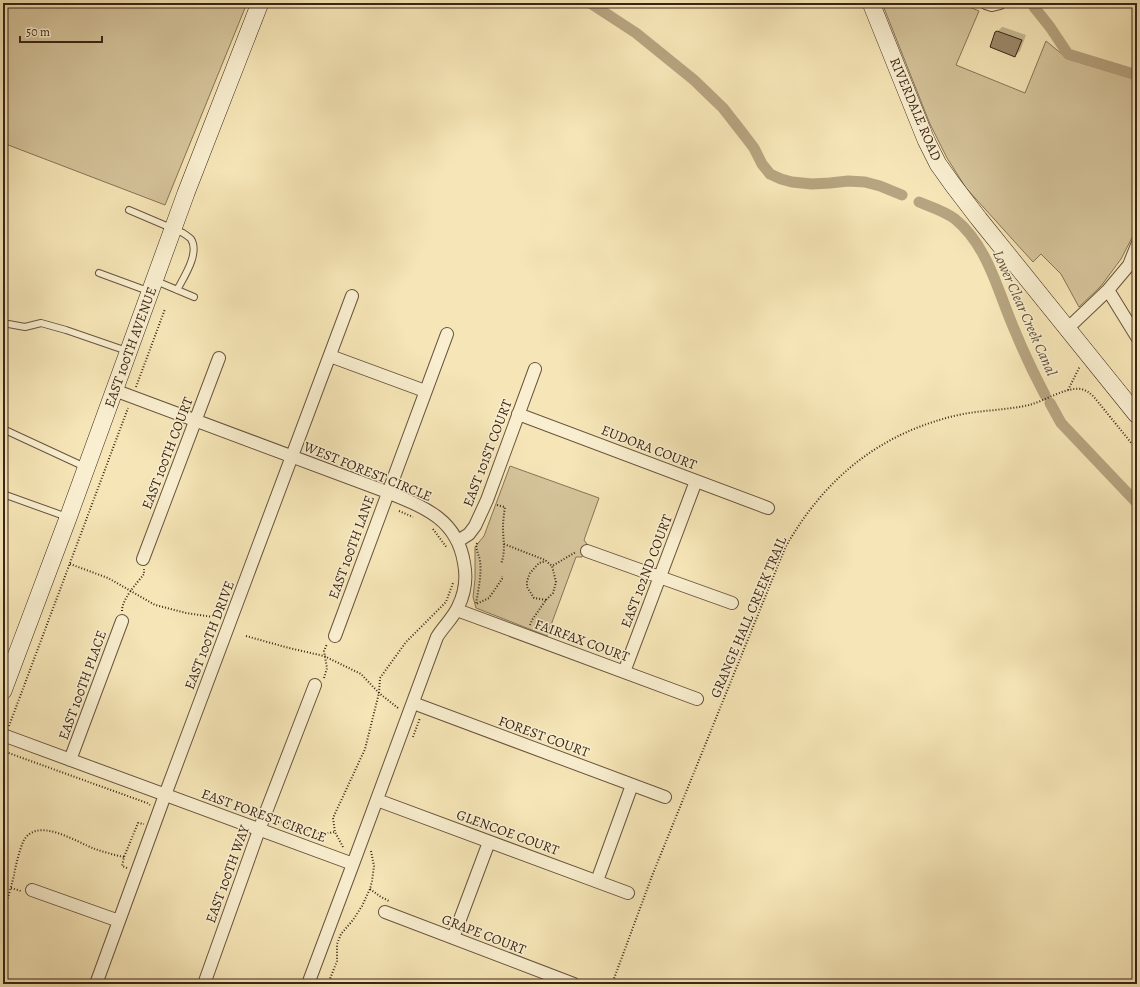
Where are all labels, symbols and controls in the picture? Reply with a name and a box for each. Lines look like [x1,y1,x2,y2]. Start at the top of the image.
scale bar [20,18,102,44]
text: 50 m [26,24,50,40]
street label: RIVERDALE ROAD [885,55,946,164]
water label: Lower Clear Creek Canal [988,247,1062,379]
street label: EAST 100TH AVENUE [100,284,161,410]
street label: EAST 100TH COURT [137,394,198,512]
street label: EAST 101ST COURT [458,397,517,509]
street label: EUDORA COURT [598,421,700,475]
street label: WEST FOREST CIRCLE [300,437,435,506]
street label: EAST 100TH LANE [324,493,379,602]
street label: EAST 102ND COURT [616,511,677,631]
street label: GRANGE HALL CREEK TRAIL [706,533,792,701]
street label: EAST 100TH DRIVE [180,578,239,692]
street label: FAIRFAX COURT [532,615,632,667]
street label: EAST 100TH PLACE [54,628,111,743]
street label: FOREST COURT [496,711,592,762]
street label: EAST FOREST CIRCLE [199,784,329,847]
street label: GLENCOE COURT [454,805,562,860]
street label: EAST 100TH WAY [201,822,254,926]
street label: GRAPE COURT [439,910,529,959]

